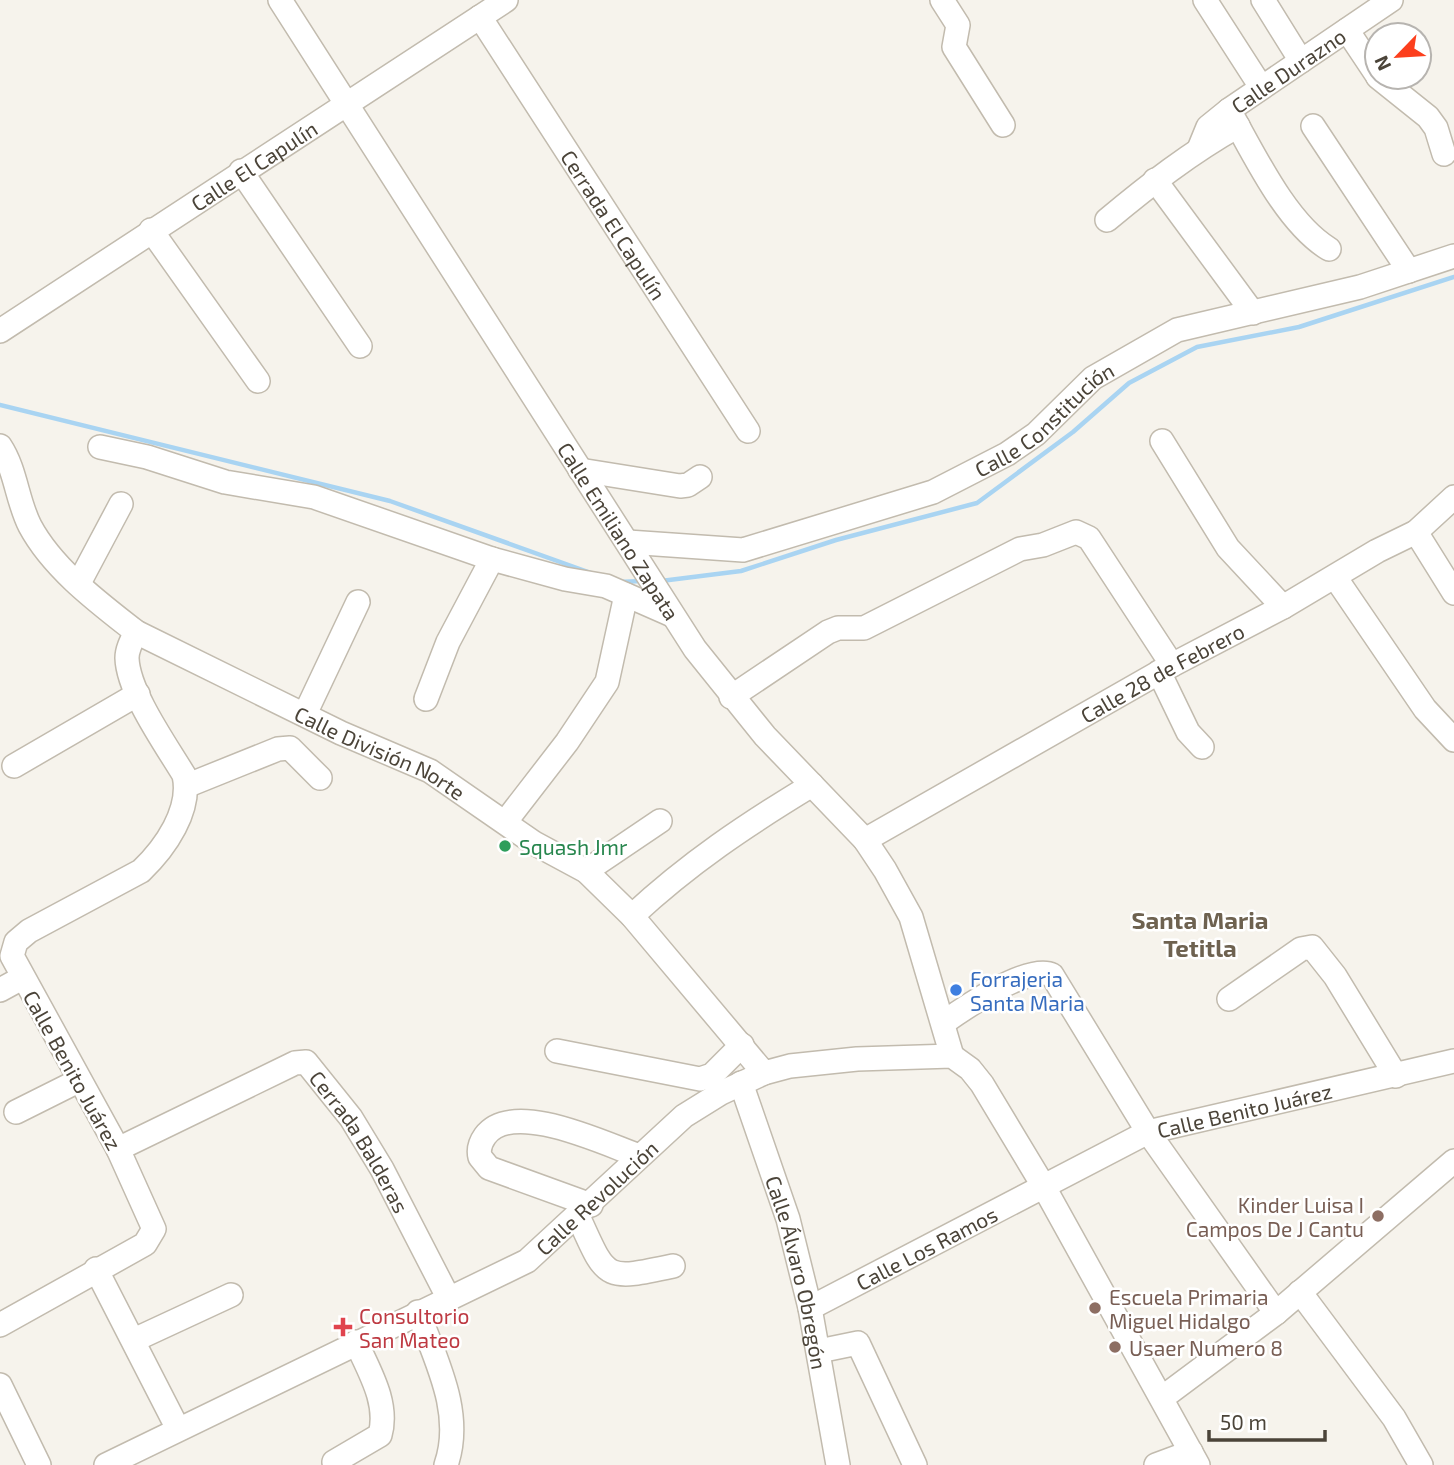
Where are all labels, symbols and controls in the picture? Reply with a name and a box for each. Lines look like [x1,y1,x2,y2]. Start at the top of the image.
north arrow [1363,21,1433,91]
street label: Calle Durazno [1226,22,1350,118]
text: N [1369,52,1395,74]
street label: Calle El Capulín [186,115,321,215]
street label: Cerrada El Capulín [557,145,672,304]
street label: Calle Constitución [970,356,1118,481]
street label: Calle Emiliano Zapata [553,437,685,624]
street label: Calle 28 de Febrero [1076,617,1248,727]
street label: Calle División Norte [291,700,470,804]
place label: Squash Jmr [519,834,628,859]
marker: Squash Jmr [497,838,513,854]
district label: Santa Maria Tetitla [1131,905,1269,962]
place label: Forrajeria Santa Maria [970,966,1085,1015]
marker: Forrajeria Santa Maria [948,982,964,998]
street label: Calle Benito Juárez [19,986,127,1154]
street label: Cerrada Balderas [305,1065,415,1216]
street label: Calle Benito Juárez [1154,1077,1334,1142]
street label: Calle Revolución [530,1135,662,1260]
street label: Calle Álvaro Obregón [761,1172,833,1371]
place label: Kinder Luisa I Campos De J Cantu [1186,1192,1364,1241]
street label: Calle Los Ramos [851,1200,1001,1295]
marker: Kinder Luisa I Campos De J Cantu [1370,1208,1386,1224]
place label: Escuela Primaria Miguel Hidalgo [1109,1284,1269,1333]
marker: Escuela Primaria Miguel Hidalgo [1087,1300,1103,1316]
place label: Consultorio San Mateo [359,1303,469,1352]
marker: Consultorio San Mateo [333,1317,353,1337]
place label: Usaer Numero 8 [1129,1335,1283,1360]
marker: Usaer Numero 8 [1107,1339,1123,1355]
scale bar [1209,1398,1324,1442]
text: 50 m [1220,1409,1267,1434]

